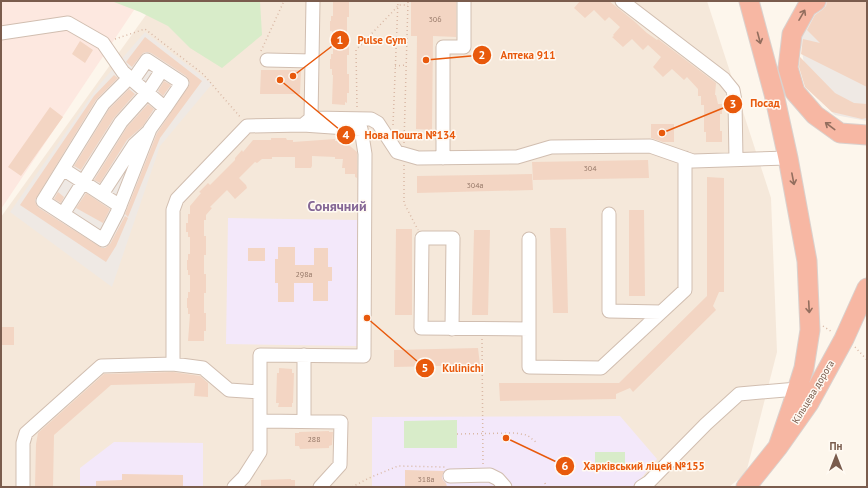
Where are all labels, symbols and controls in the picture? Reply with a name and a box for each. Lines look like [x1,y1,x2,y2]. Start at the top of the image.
one-way arrow [799,10,807,22]
house number: 306 [428,14,442,24]
callout: Pulse Gym [330,29,415,52]
text: 1 [337,32,343,47]
one-way arrow [756,32,763,45]
text: Pulse Gym [358,33,407,47]
callout: Аптека 911 [472,43,563,66]
text: 2 [479,47,485,62]
text: Аптека 911 [501,48,555,62]
callout: Посад [723,92,788,115]
text: 3 [730,96,736,111]
text: Посад [750,96,780,110]
one-way arrow [825,122,836,130]
callout: Нова Пошта №134 [336,123,463,146]
text: 4 [343,127,350,142]
text: Нова Пошта №134 [365,128,456,142]
house number: 304 [583,163,597,173]
one-way arrow [789,172,797,185]
house number: 304а [466,180,484,190]
district label: Сонячний [307,197,367,215]
house number: 298а [295,269,313,279]
one-way arrow [805,300,813,313]
callout: Kulinichi [415,356,492,379]
street label: Кільцева дорога [789,358,837,426]
text: 5 [422,360,428,375]
text: Kulinichi [442,361,484,375]
house number: 288 [307,434,321,444]
north arrow [816,436,856,476]
text: Пн [830,439,843,453]
callout: Харківський ліцей №155 [555,455,713,478]
text: 6 [562,458,569,473]
text: Харківський ліцей №155 [583,459,705,473]
house number: 318а [417,474,435,484]

